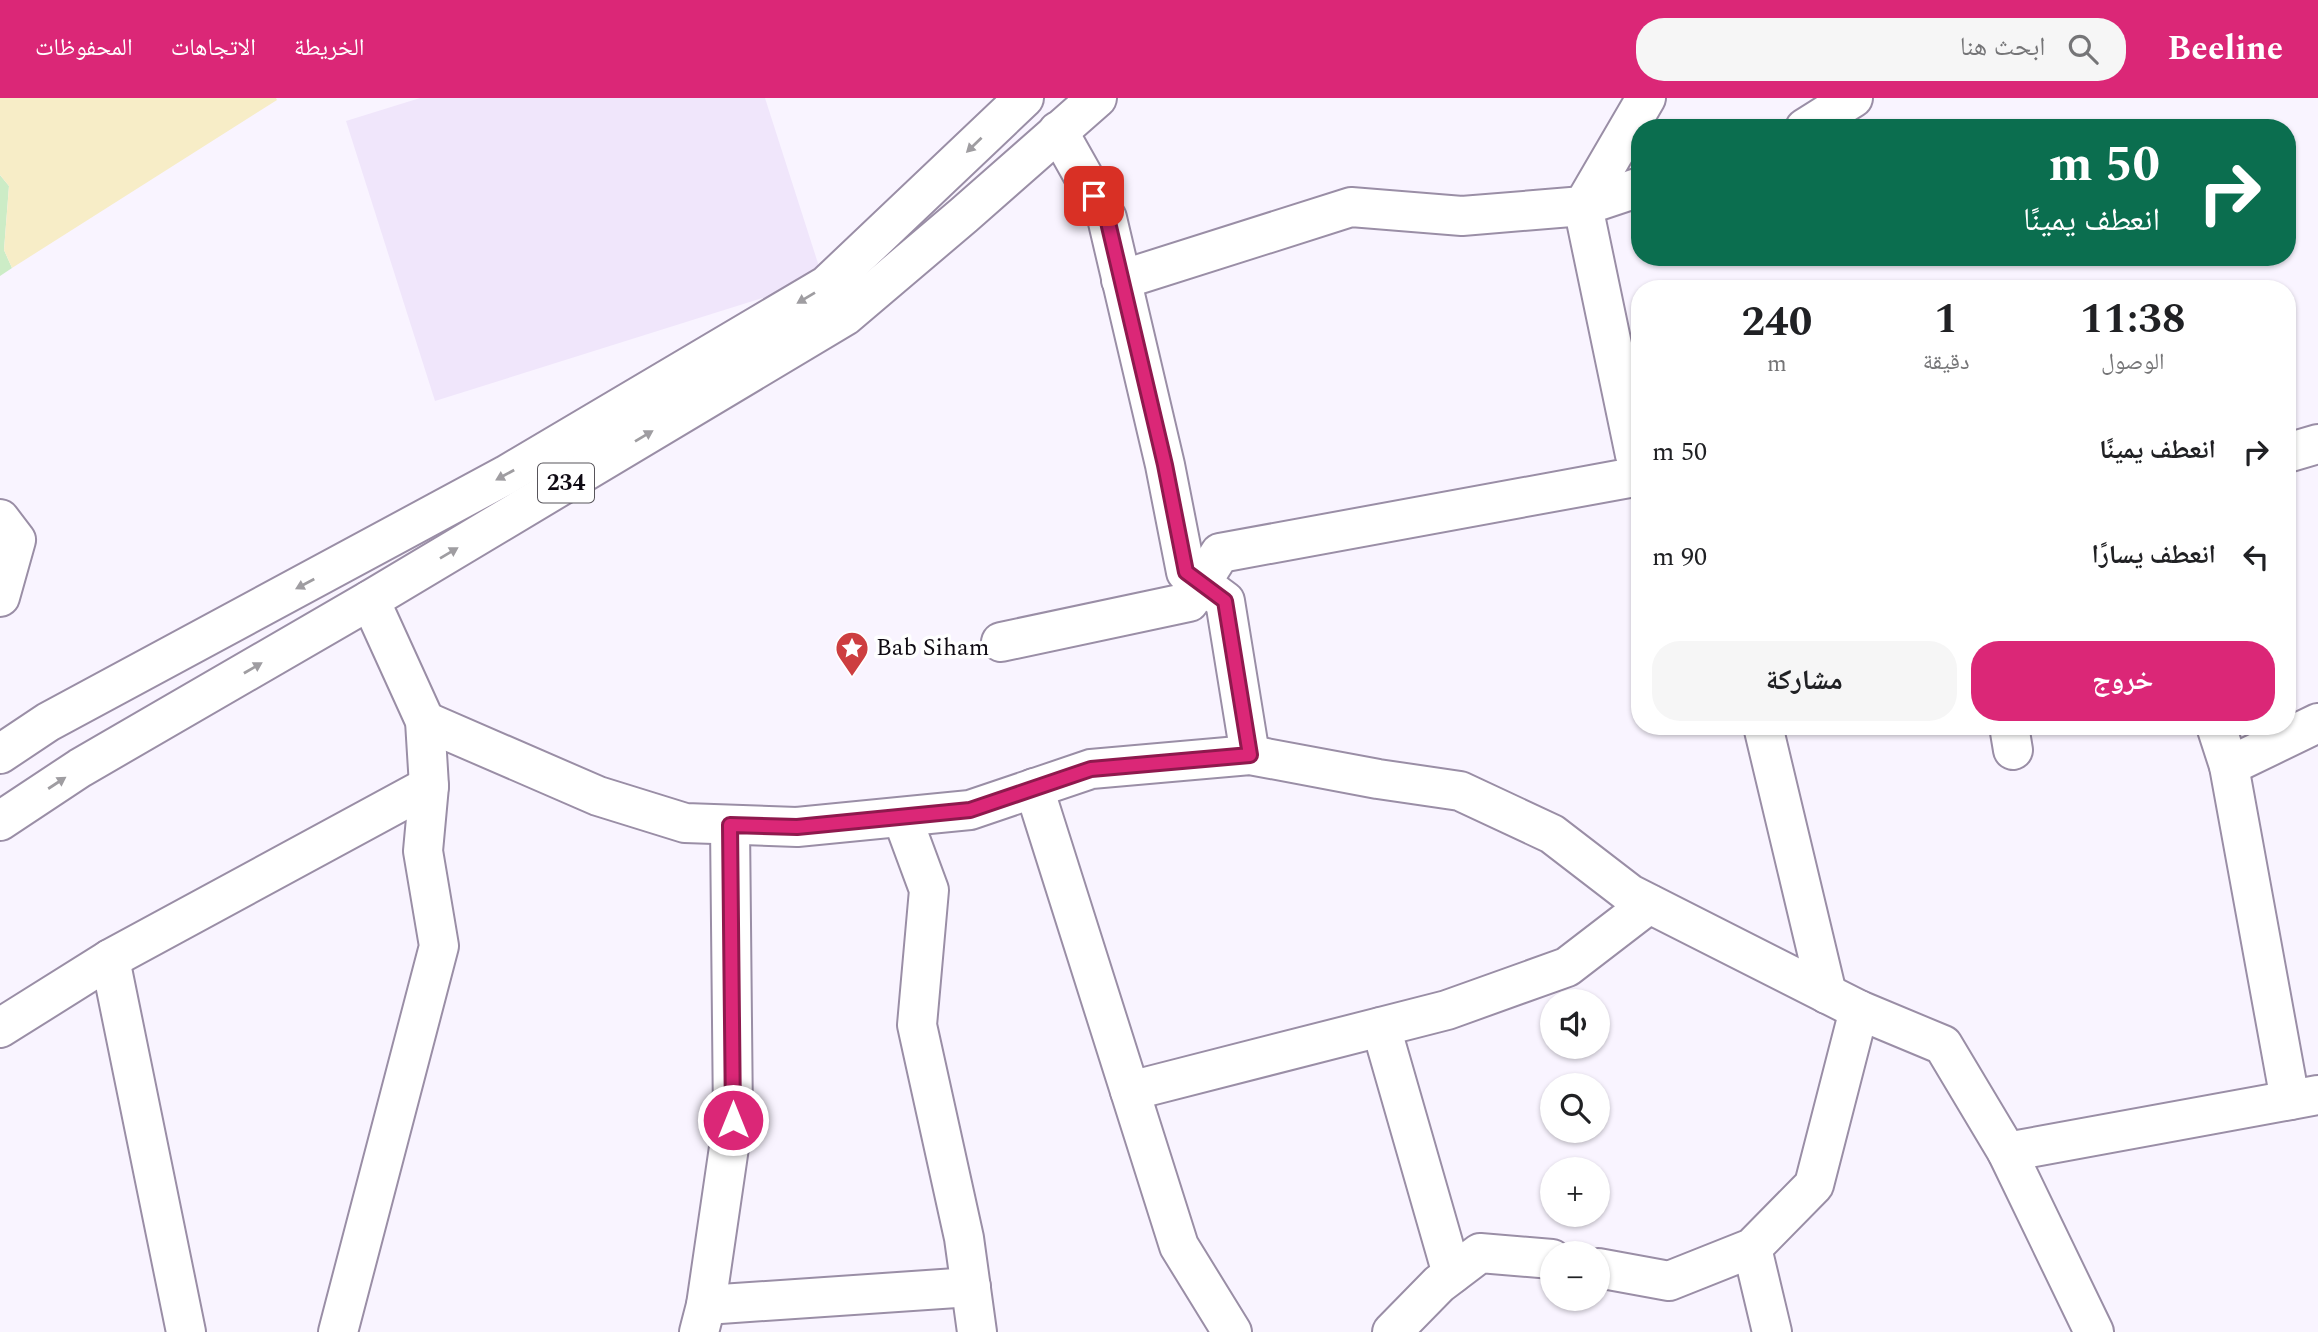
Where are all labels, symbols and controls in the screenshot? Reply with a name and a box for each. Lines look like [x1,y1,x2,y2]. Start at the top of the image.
search box [1636,18,2126,81]
text: Beeline [2168,24,2283,74]
text: ابحث هنا [1960,27,2046,67]
text: المحفوظات [35,30,133,66]
text: الاتجاهات [171,30,256,66]
text: الخريطة [294,30,365,66]
icon: search [2064,30,2102,68]
text: 50 m [2049,128,2160,203]
one-way arrow [966,137,983,153]
icon: right [2184,147,2275,238]
pin [1064,166,1124,226]
icon: arrive [1075,177,1113,215]
text: انعطف يمينًا [2023,196,2160,245]
text: 1 [1934,288,1958,351]
text: 11:38 [2080,288,2186,351]
one-way arrow [797,291,816,304]
text: 240 [1742,291,1812,354]
text: دقيقة [1923,345,1969,380]
text: الوصول [2101,345,2165,380]
text: m [1767,347,1787,382]
one-way arrow [635,429,654,442]
text: انعطف يمينًا [2099,430,2216,470]
text: 50 m [1652,432,1707,472]
icon: right [2237,433,2275,471]
road number: 234 [538,464,594,502]
one-way arrow [495,469,514,481]
text: انعطف يسارًا [2092,535,2216,575]
text: 90 m [1652,537,1707,577]
icon: left [2237,538,2275,576]
one-way arrow [440,546,459,559]
one-way arrow [294,577,314,589]
place icon: Bab Siham [833,629,871,678]
place label: Bab Siham [876,630,989,666]
button: مشاركة [1652,641,1957,721]
button: خروج [1971,641,2275,721]
one-way arrow [244,662,263,674]
one-way arrow [48,776,66,790]
map controls [1540,989,1610,1311]
button: sound [1540,989,1610,1059]
button: search [1540,1073,1610,1143]
position arrow [696,1083,770,1157]
button: + [1540,1157,1610,1227]
button: − [1540,1241,1610,1311]

